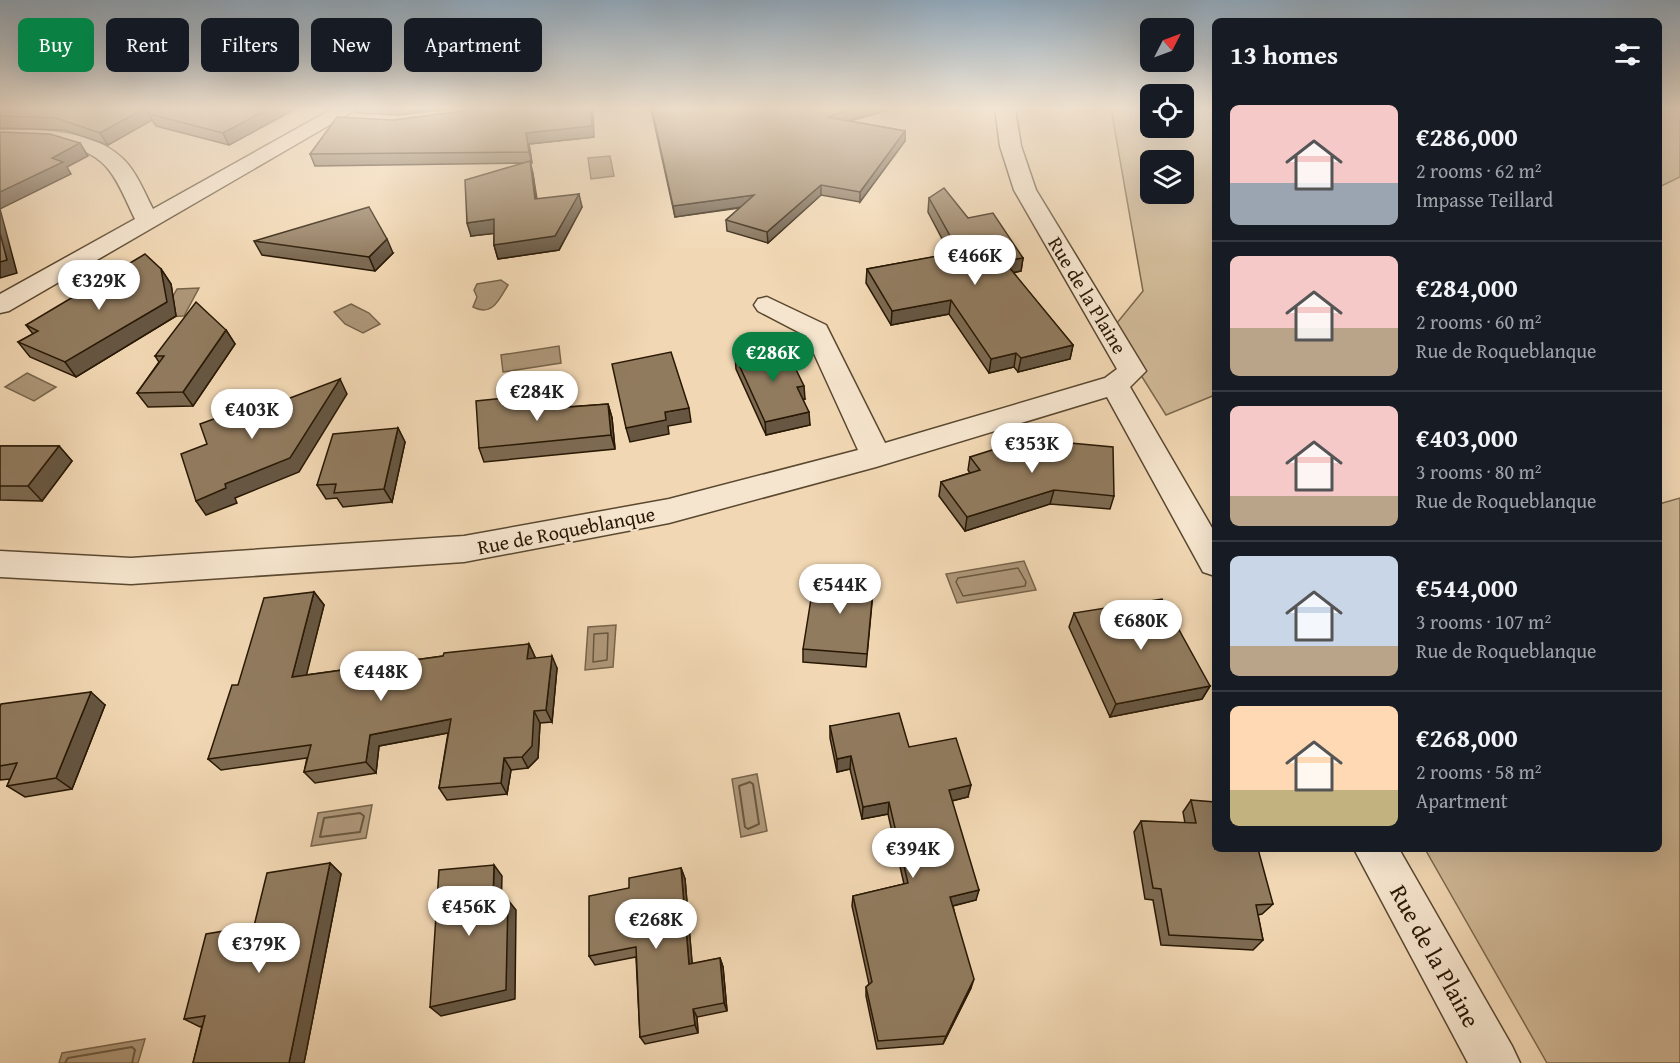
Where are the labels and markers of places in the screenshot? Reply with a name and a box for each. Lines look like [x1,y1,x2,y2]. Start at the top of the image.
pin: €466K [933,235,1017,286]
pin: €329K [57,260,141,311]
pin: €286K [731,332,815,383]
pin: €284K [495,371,579,422]
pin: €403K [210,389,294,440]
pin: €353K [990,423,1074,474]
pin: €544K [798,564,882,615]
pin: €680K [1099,600,1183,651]
pin: €448K [339,651,423,702]
pin: €394K [871,828,955,879]
pin: €456K [427,886,511,937]
pin: €268K [614,899,698,950]
pin: €379K [217,923,301,974]

